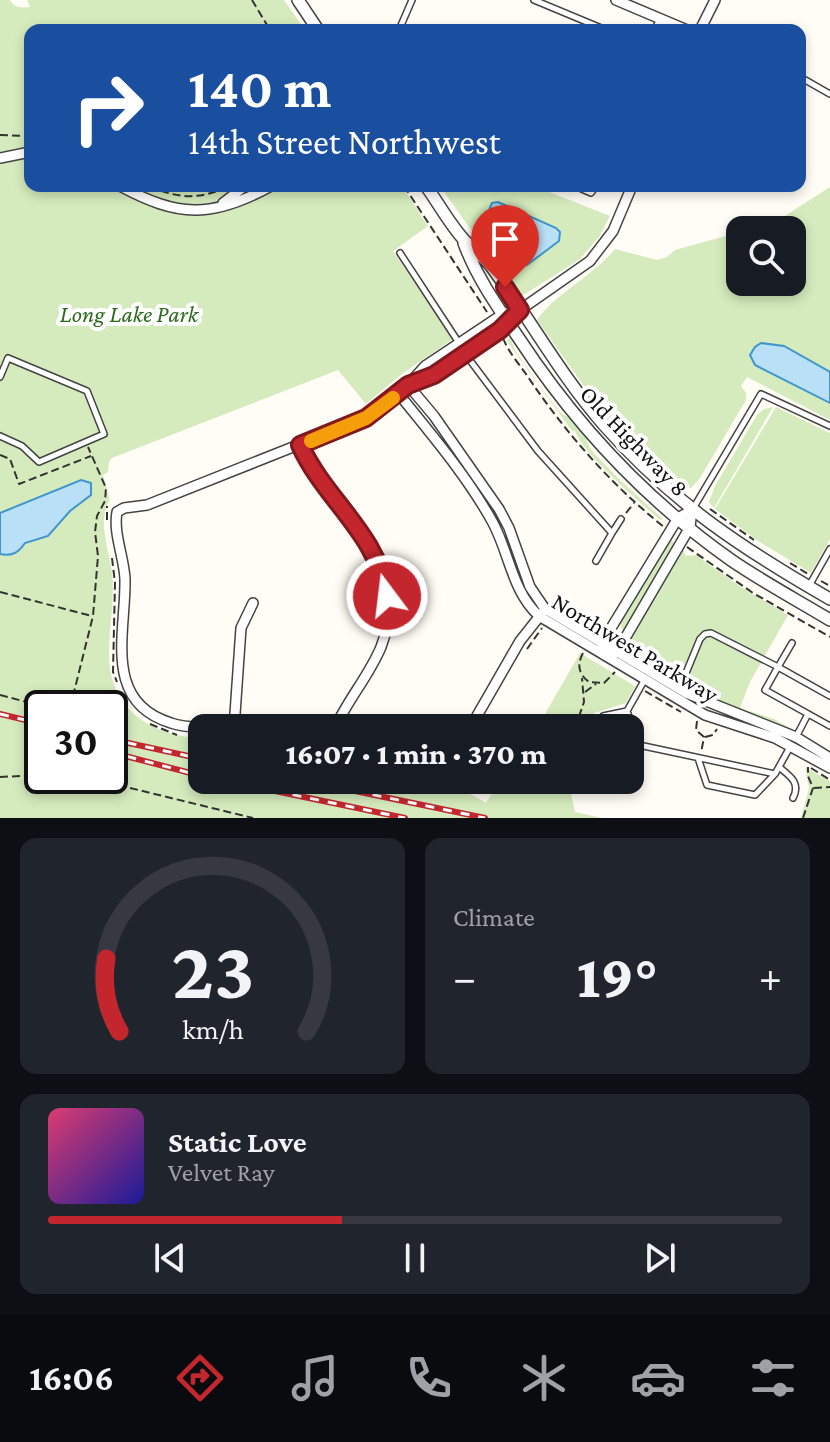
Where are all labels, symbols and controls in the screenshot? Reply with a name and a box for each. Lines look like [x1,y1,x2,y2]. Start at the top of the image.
icon: right [56,56,160,160]
text: 140 m [188,57,331,119]
text: 14th Street Northwest [188,122,501,162]
pin [471,205,539,287]
map controls [726,216,806,296]
button: search [726,216,806,296]
icon: arrive [483,217,527,261]
park label: Long Lake Park [60,300,200,327]
street label: Old Highway 8 [575,380,694,501]
position arrow [345,554,429,638]
street label: Northwest Parkway [548,587,724,708]
speed limit sign: 30 [24,690,128,794]
text: 16:07 · 1 min · 370 m [285,737,547,770]
text: Climate [453,903,535,932]
text: 23 [171,923,254,1016]
text: 19° [577,943,658,1010]
text: − [453,953,476,1001]
text: + [759,953,782,1001]
text: km/h [182,1013,243,1045]
text: Static Love [168,1125,307,1158]
text: Velvet Ray [168,1158,275,1187]
icon: previous [148,1236,192,1280]
icon: pause [393,1236,437,1280]
icon: next [638,1236,682,1280]
icon: directions [172,1350,228,1406]
icon: music [287,1350,343,1406]
icon: phone [401,1350,457,1406]
icon: climate [516,1350,572,1406]
icon: car [630,1350,686,1406]
icon: filters [745,1350,801,1406]
text: 16:06 [29,1358,114,1398]

